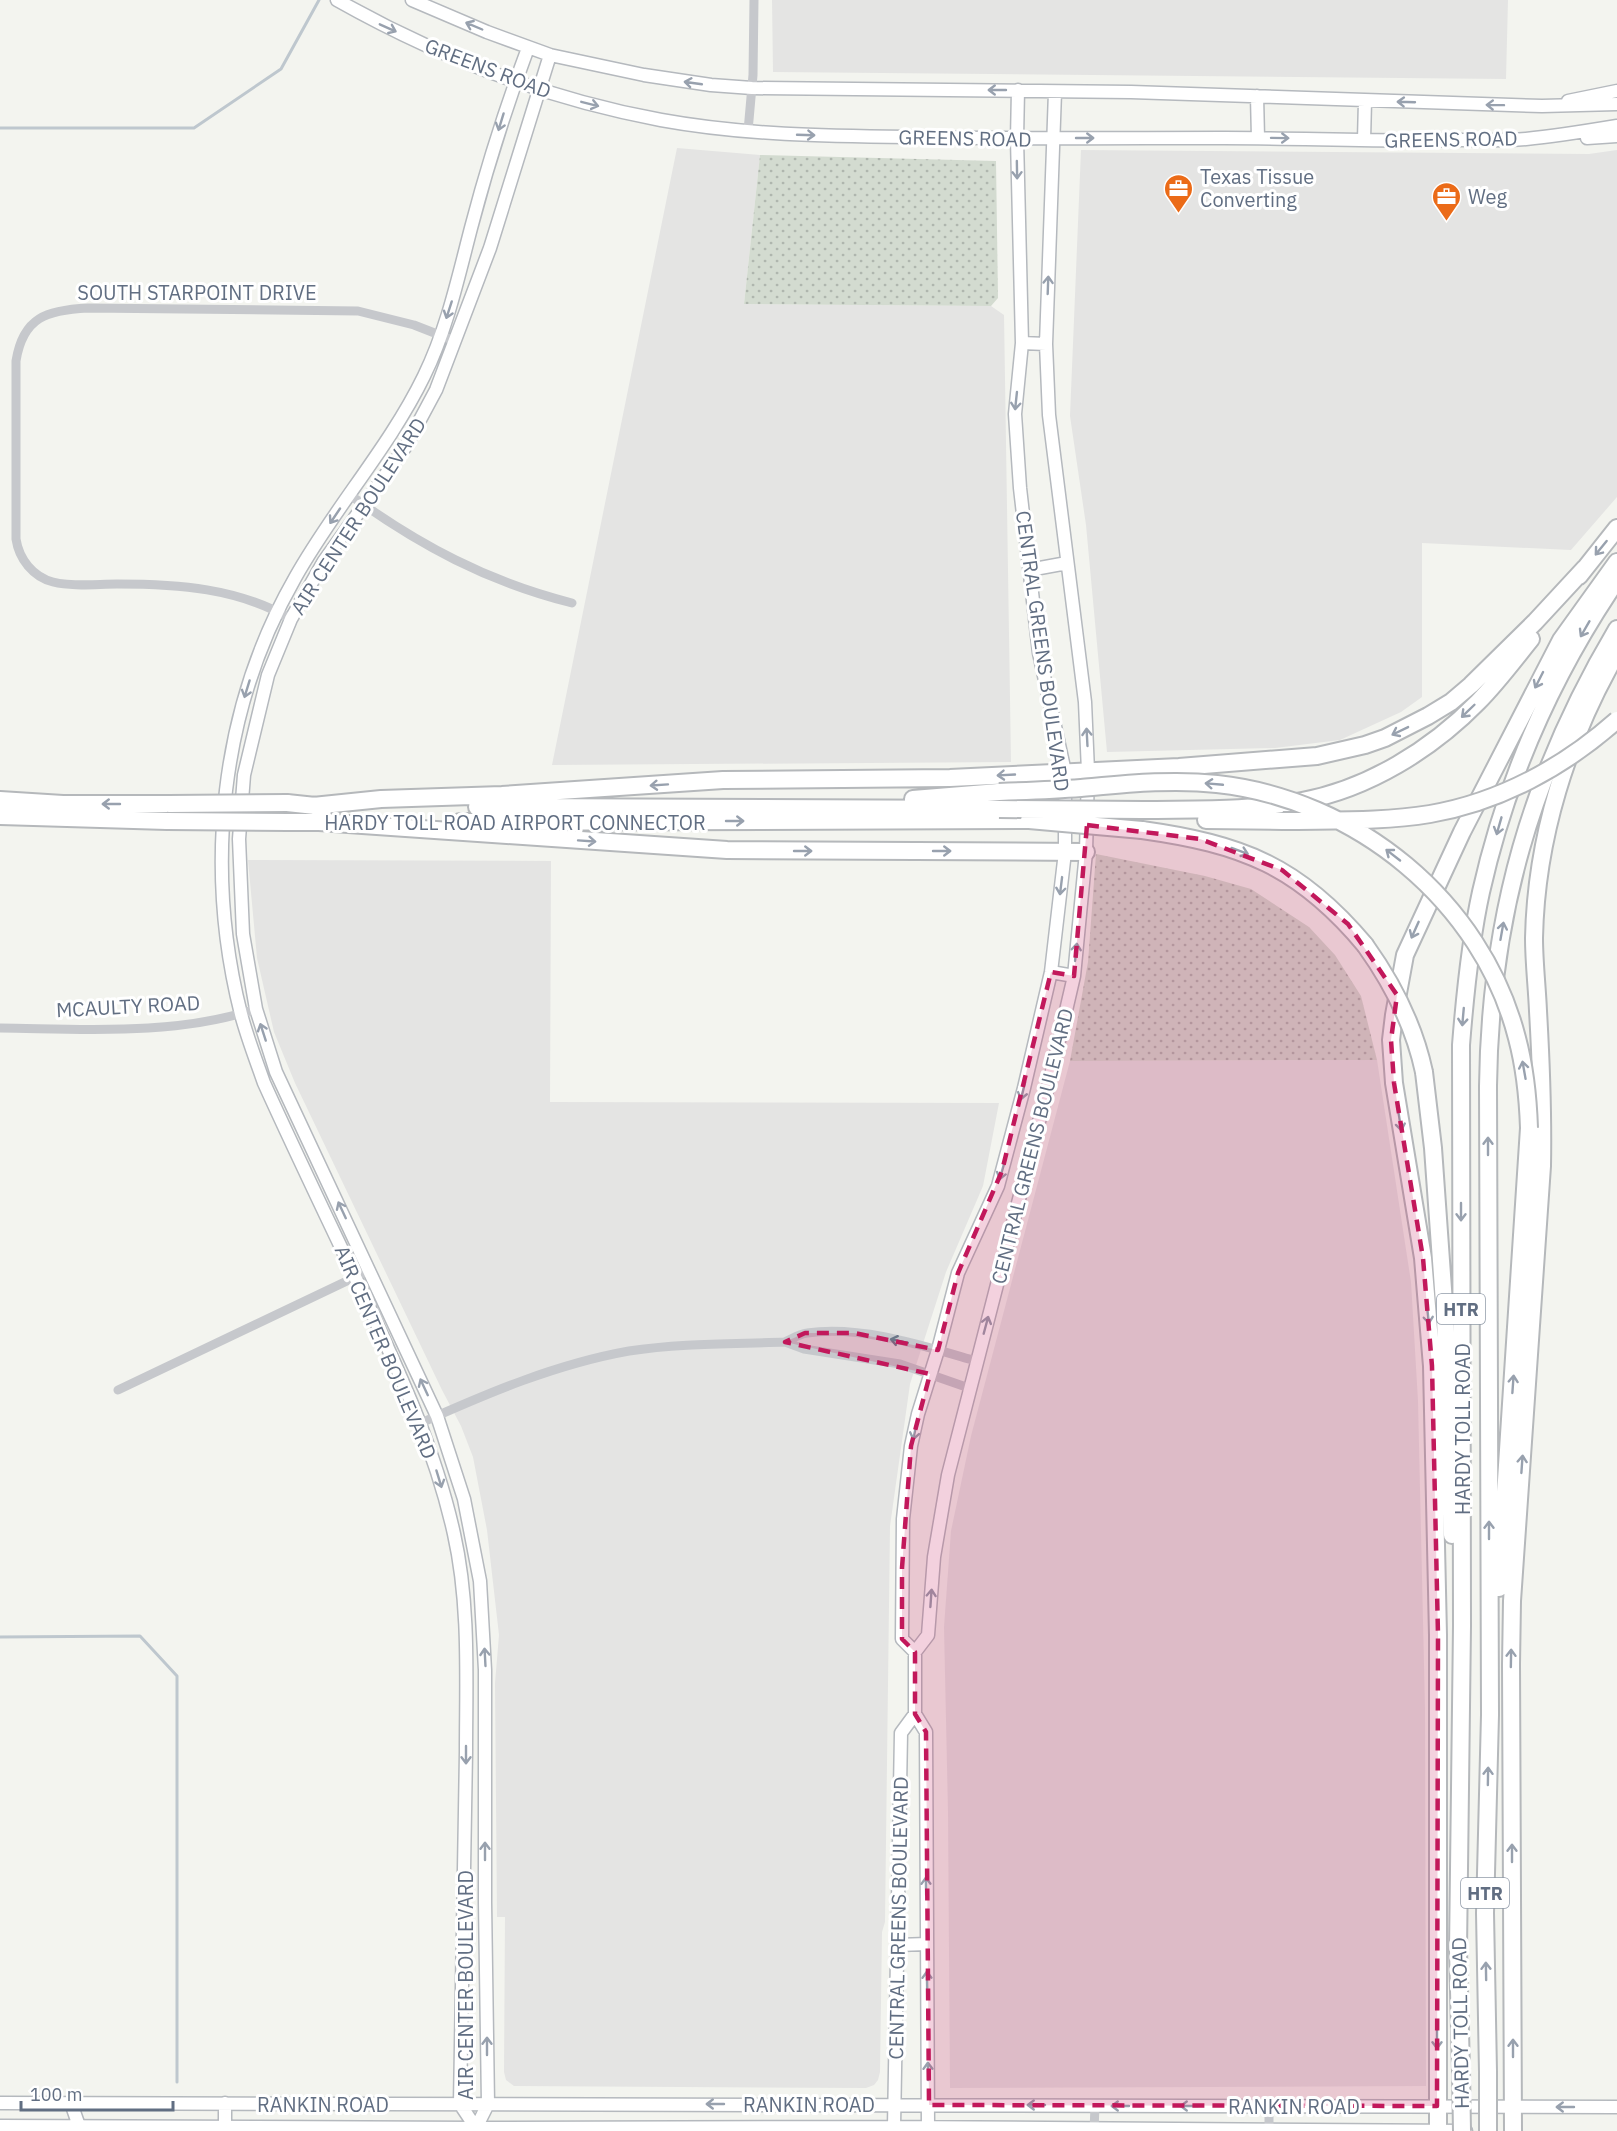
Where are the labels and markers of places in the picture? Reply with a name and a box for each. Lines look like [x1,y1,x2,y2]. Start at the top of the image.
place label: Texas Tissue Converting [1200,163,1314,213]
office icon: Texas Tissue Converting [1163,172,1195,214]
office icon: Weg [1431,180,1463,222]
place label: Weg [1468,183,1508,210]

